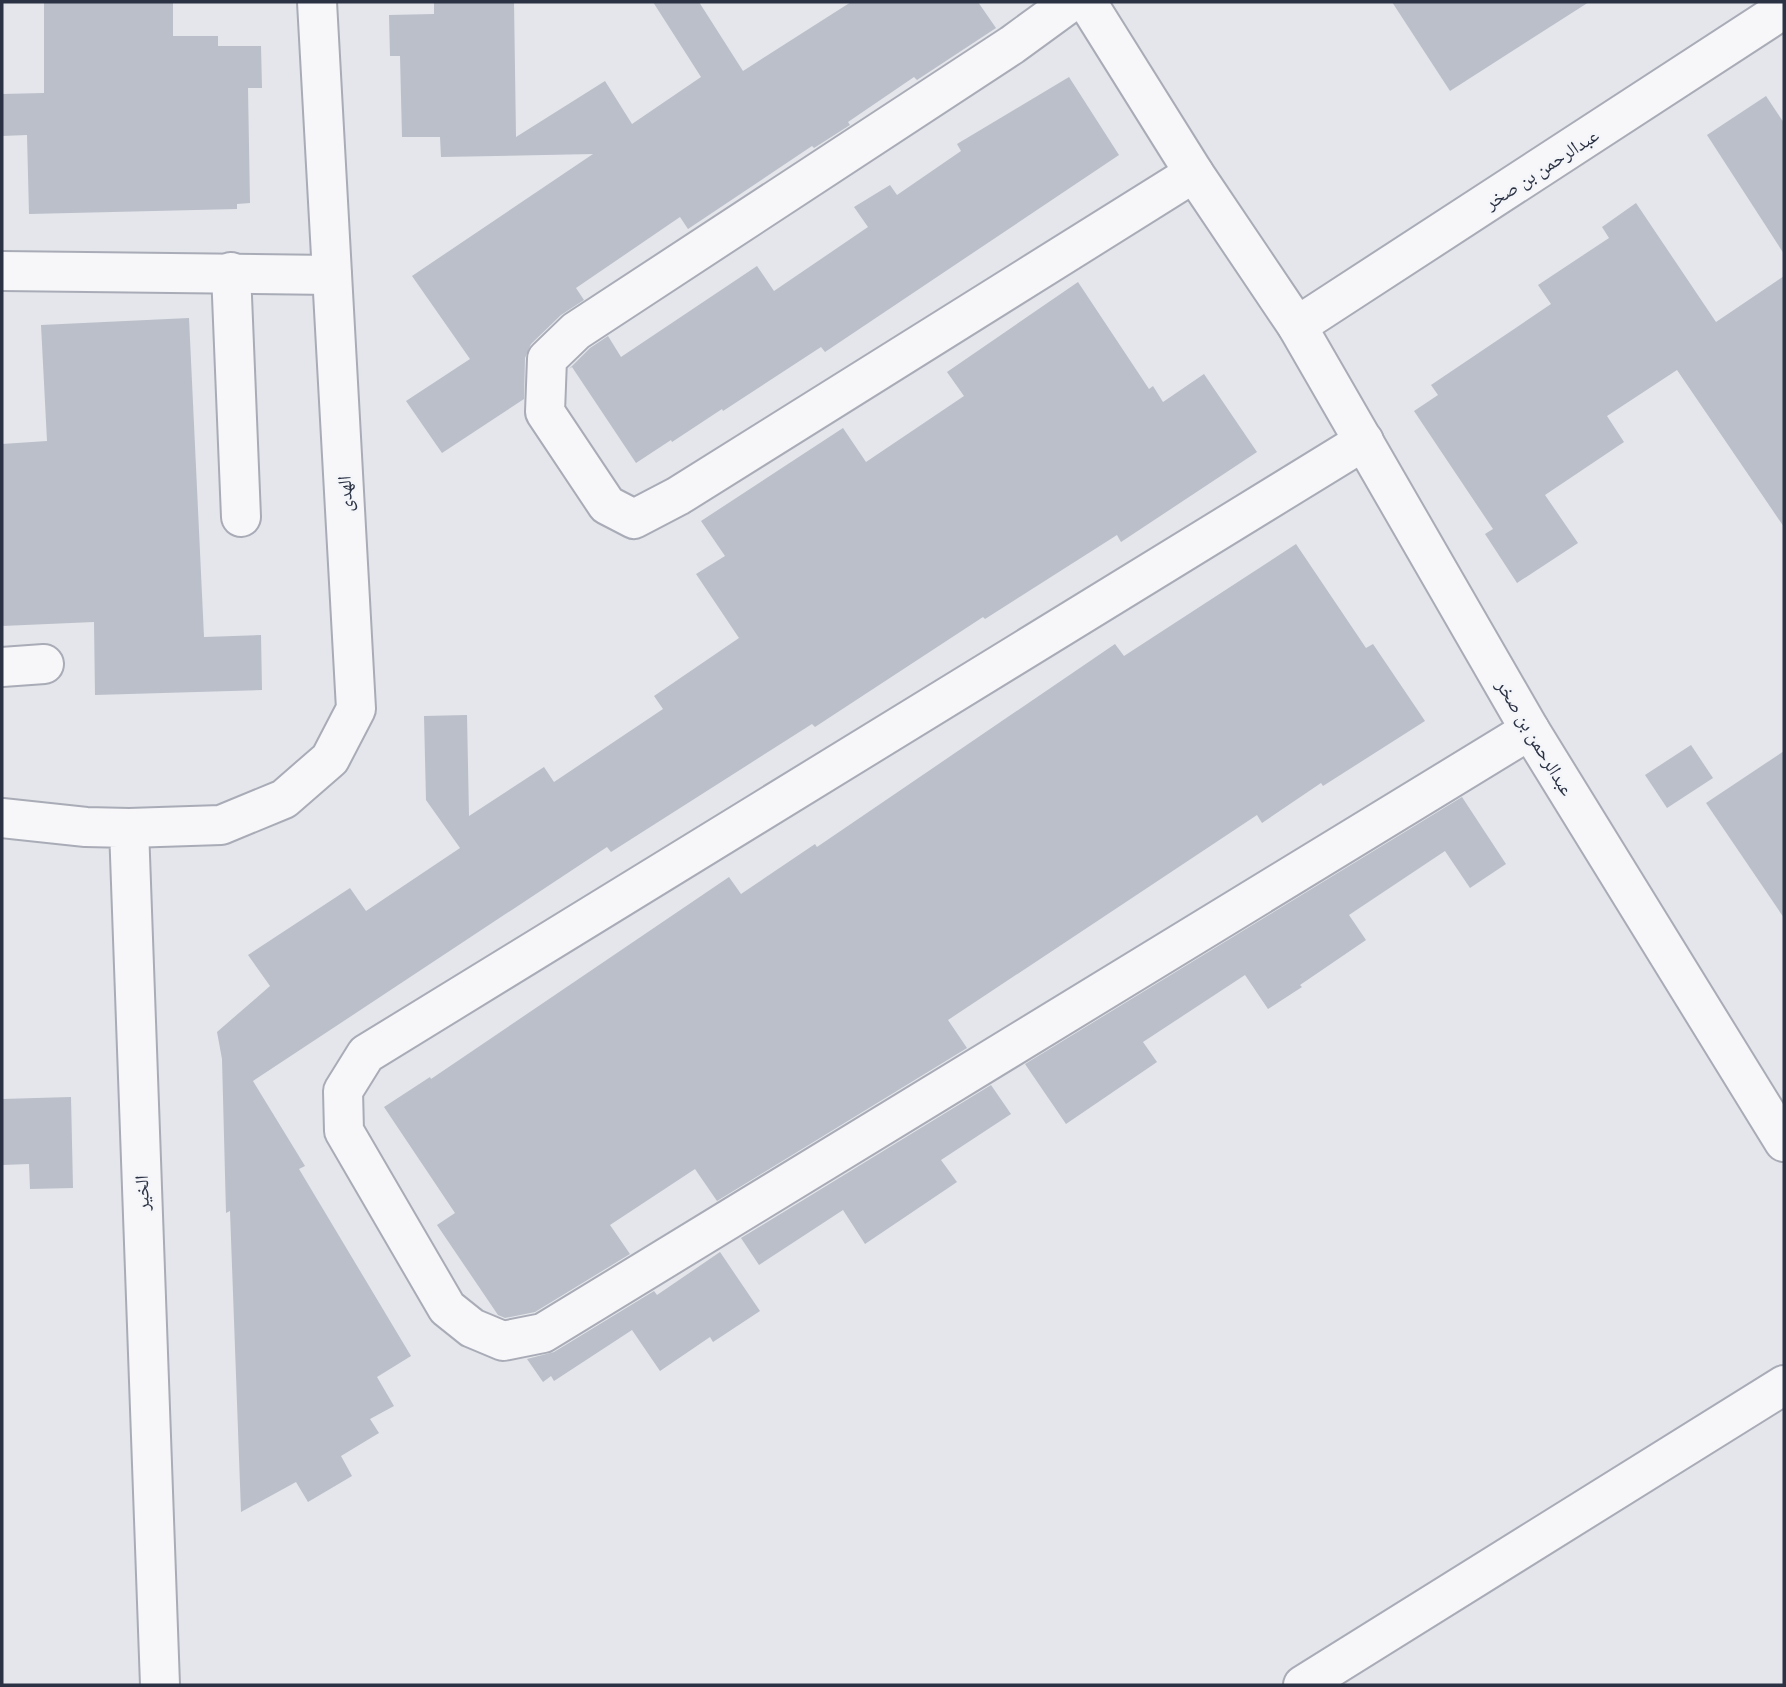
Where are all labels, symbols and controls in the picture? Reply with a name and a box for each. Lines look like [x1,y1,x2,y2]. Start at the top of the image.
street label: عبدالرحمن بن صخر [1477,120,1604,216]
street label: الهدى [329,475,359,513]
street label: عبدالرحمن بن صخر [1489,672,1582,801]
street label: الخير [126,1175,156,1212]

